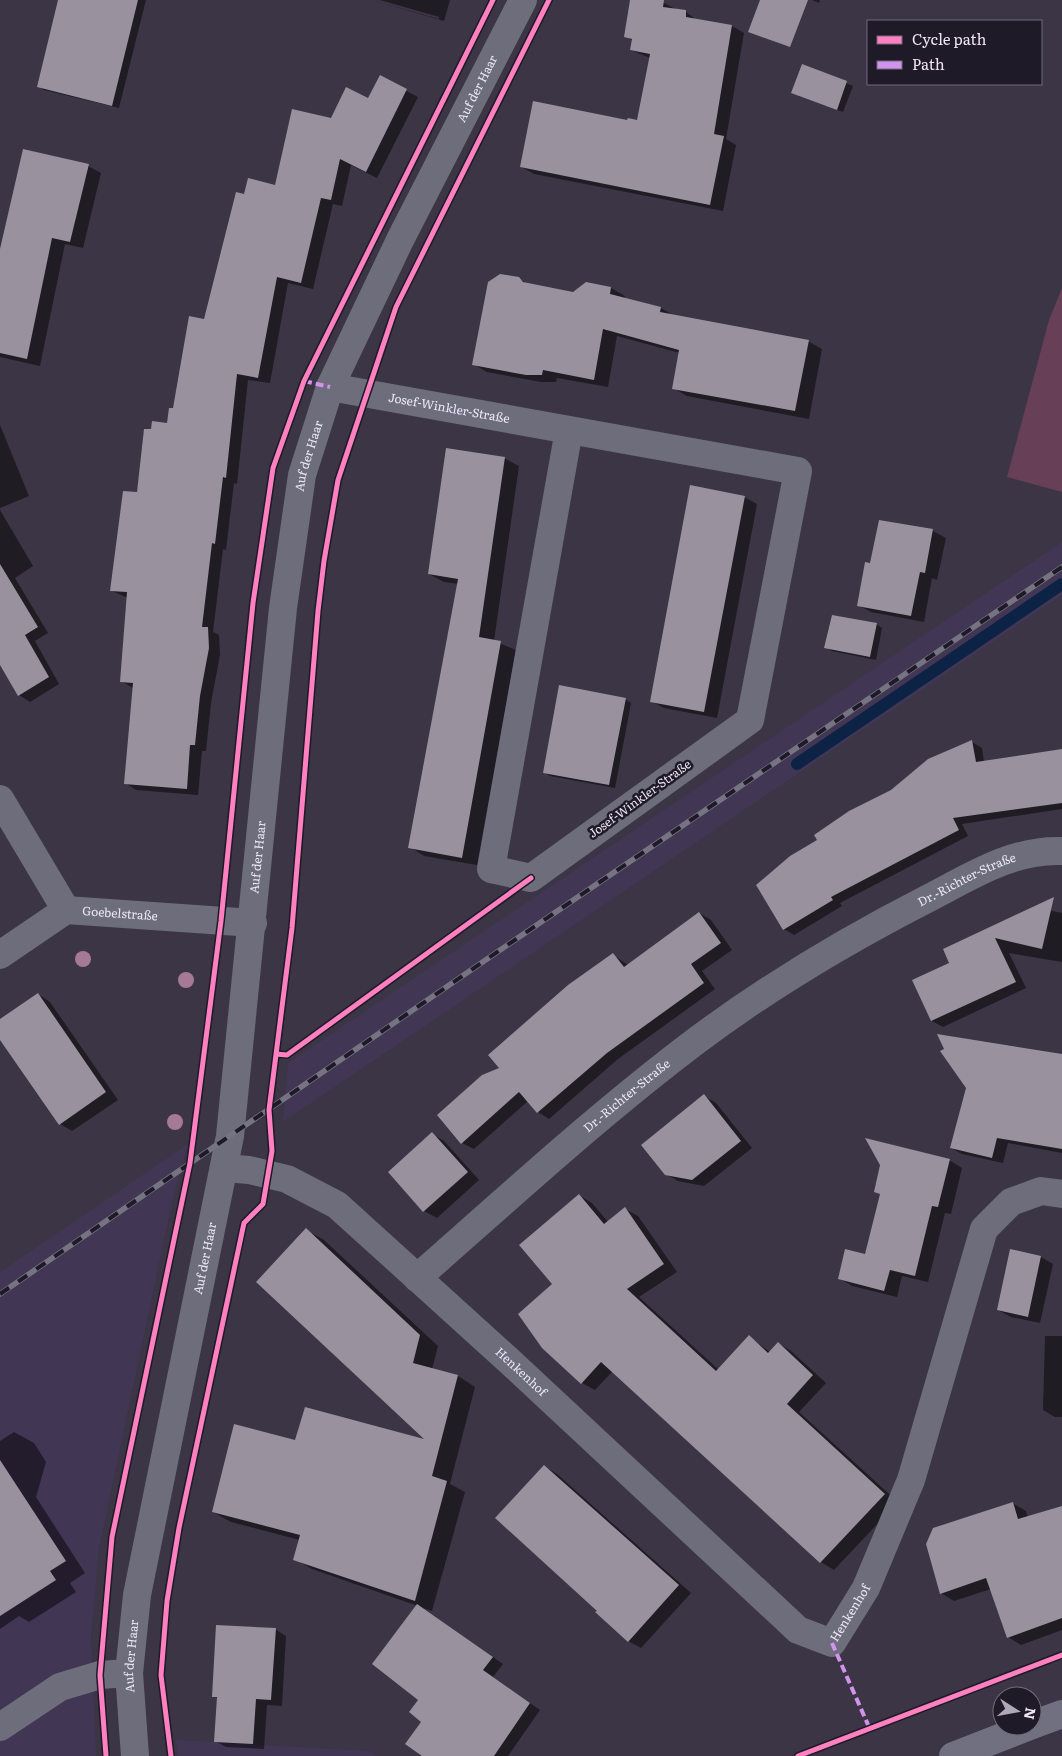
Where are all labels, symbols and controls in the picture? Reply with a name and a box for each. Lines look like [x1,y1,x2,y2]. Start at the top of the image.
legend [867,20,1042,85]
text: Cycle path [912,27,987,50]
street label: Auf der Haar [452,51,501,125]
text: Path [912,52,945,75]
street label: Josef-Winkler-Straße [387,388,511,427]
street label: Auf der Haar [290,418,327,492]
street label: Josef-Winkler-Straße [584,755,694,842]
street label: Auf der Haar [244,820,270,894]
street label: Dr.-Richter-Straße [914,848,1018,910]
street label: Goebelstraße [82,901,158,924]
street label: Dr.-Richter-Straße [579,1054,674,1136]
street label: Auf der Haar [188,1220,220,1296]
street label: Henkenhof [492,1343,553,1401]
street label: Henkenhof [825,1580,875,1645]
street label: Auf der Haar [119,1619,142,1693]
north arrow [992,1686,1042,1736]
text: N [1020,1706,1042,1722]

